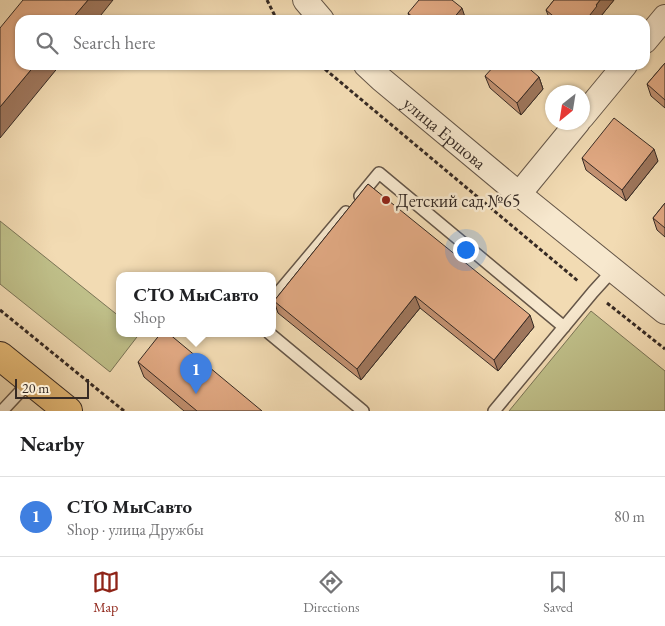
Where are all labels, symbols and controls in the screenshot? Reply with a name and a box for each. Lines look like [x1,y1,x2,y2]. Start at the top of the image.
search box [15,15,650,70]
icon: search [33,29,61,57]
text: Search here [73,30,155,55]
north arrow [545,85,590,130]
street label: улица Ершова [399,91,492,174]
place label: Детский сад №65 [396,189,520,212]
marker: Детский сад №65 [380,194,392,206]
your location [453,237,479,263]
popup [116,272,276,337]
text: СТО МыСавто [133,282,259,307]
text: Shop [133,307,165,328]
pin: 1 [180,353,212,394]
scale bar [15,376,89,399]
text: 20 m [22,379,49,397]
text: Nearby [20,430,84,457]
text: СТО МыСавто [67,494,192,519]
text: 1 [32,506,40,527]
text: 80 m [614,506,645,527]
text: Shop · улица Дружбы [67,519,204,540]
tab: Map [92,568,120,616]
tab: Directions [303,568,360,616]
tab: Saved [543,568,573,616]

